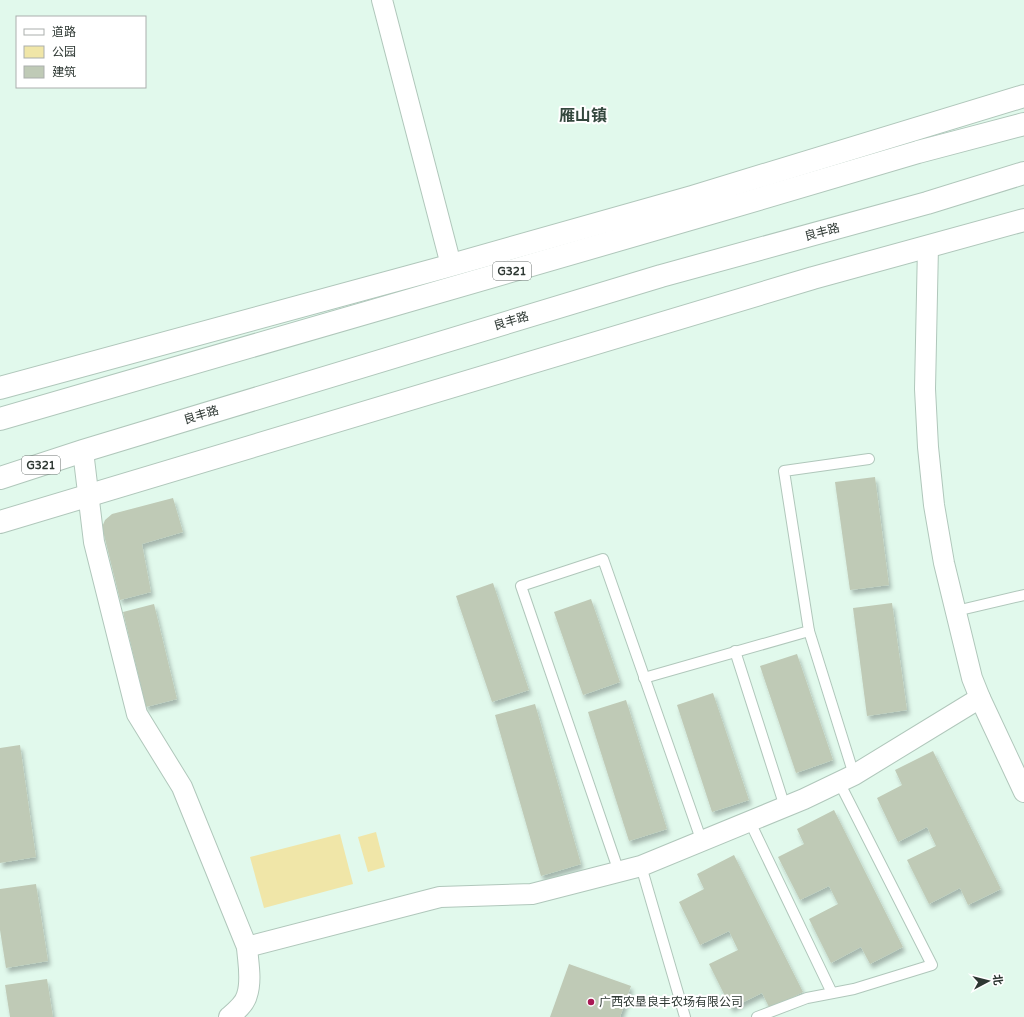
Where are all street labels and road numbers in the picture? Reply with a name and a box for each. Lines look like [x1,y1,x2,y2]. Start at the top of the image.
street label: 良丰路 [803,221,841,243]
road number: G321 [493,262,531,280]
street label: 良丰路 [492,309,530,333]
street label: 良丰路 [182,403,220,427]
road number: G321 [22,456,60,474]

